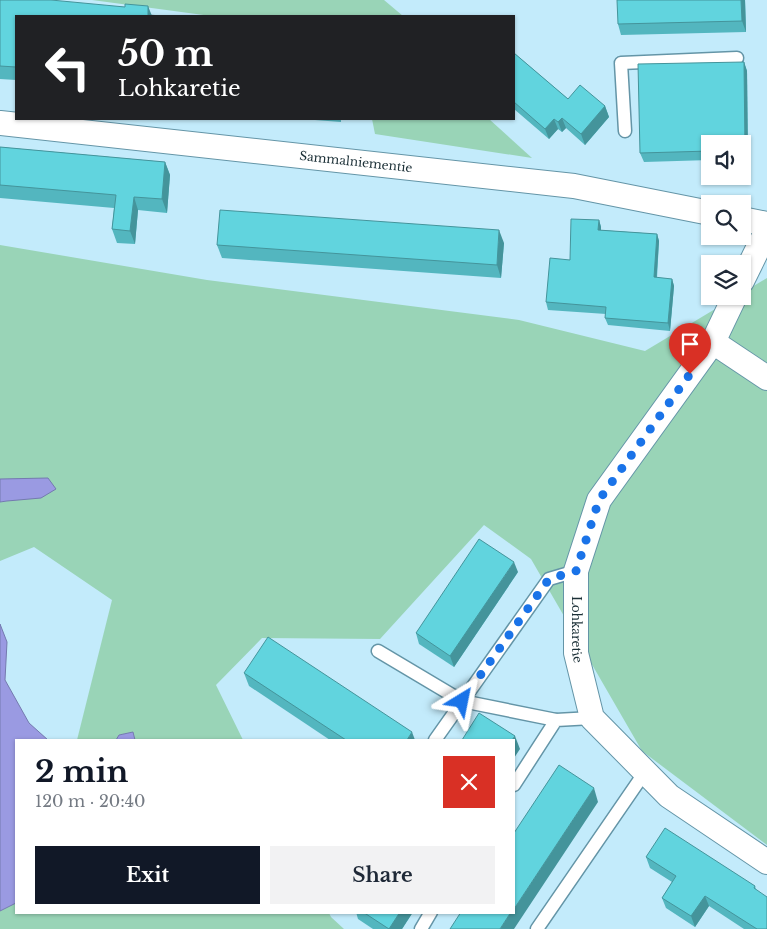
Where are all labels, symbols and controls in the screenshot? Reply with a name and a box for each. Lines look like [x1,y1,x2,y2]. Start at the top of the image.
text: 50 m [118,32,213,75]
icon: left [35,35,100,100]
text: Lohkaretie [118,75,241,102]
map controls [701,135,751,305]
button: sound [701,135,751,185]
street label: Sammalniementie [299,148,413,175]
button: search [701,195,751,245]
button: layers [701,255,751,305]
pin [669,323,711,374]
icon: arrive [676,330,704,358]
street label: Lohkaretie [569,596,586,665]
position arrow [435,674,487,726]
text: 2 min [35,753,128,790]
button: close [443,756,495,808]
text: 120 m · 20:40 [35,791,146,811]
button: Exit [35,846,260,904]
button: Share [270,846,495,904]

